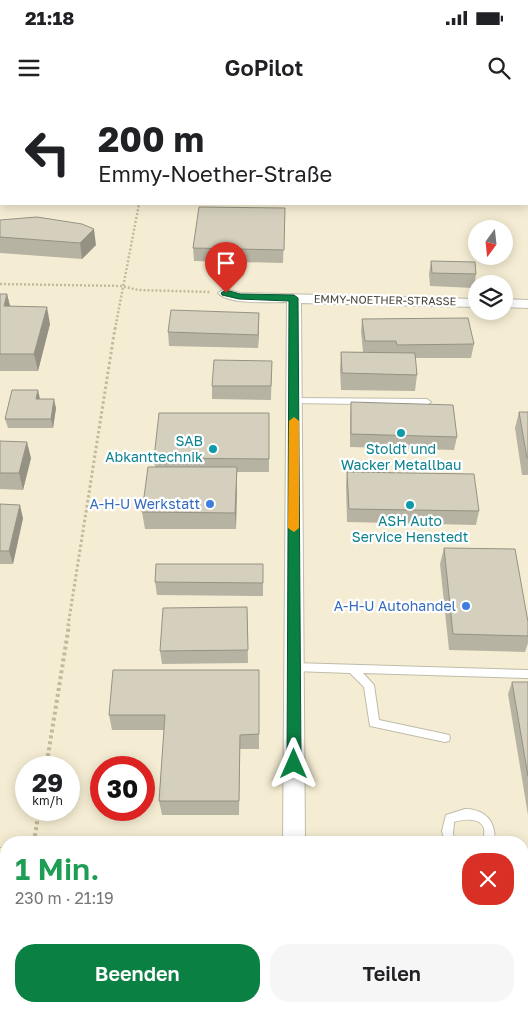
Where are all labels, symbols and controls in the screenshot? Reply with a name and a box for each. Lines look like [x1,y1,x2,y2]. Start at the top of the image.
text: 21:18 [25,6,74,29]
icon: menu [15,54,43,82]
text: GoPilot [225,54,303,81]
icon: search [485,54,513,82]
text: 200 m [98,118,204,160]
icon: left [15,120,80,185]
text: Emmy-Noether-Straße [98,160,332,187]
north arrow [468,220,512,265]
map controls [468,220,513,320]
pin [205,242,247,293]
icon: arrive [212,249,240,277]
button: layers [468,275,513,320]
street label: EMMY-NOETHER-STRASSE [314,292,457,307]
marker: Stoldt und Wacker Metallbau [395,427,407,439]
place label: SAB Abkanttechnik [105,432,203,465]
place label: Stoldt und Wacker Metallbau [341,440,461,473]
marker: SAB Abkanttechnik [207,443,219,455]
place label: A-H-U Werkstatt [89,495,200,512]
marker: A-H-U Werkstatt [204,498,216,510]
marker: ASH Auto Service Henstedt [404,499,416,511]
place label: ASH Auto Service Henstedt [352,512,468,545]
place label: A-H-U Autohandel [334,597,456,614]
marker: A-H-U Autohandel [460,600,472,612]
position arrow [267,737,319,789]
speed limit sign: 30 [90,756,155,821]
text: 29 [32,767,63,798]
text: km/h [32,793,63,808]
text: 1 Min. [15,851,100,887]
button: close [462,853,514,905]
text: 230 m · 21:19 [15,888,114,908]
button: Beenden [15,944,260,1002]
button: Teilen [270,944,514,1002]

